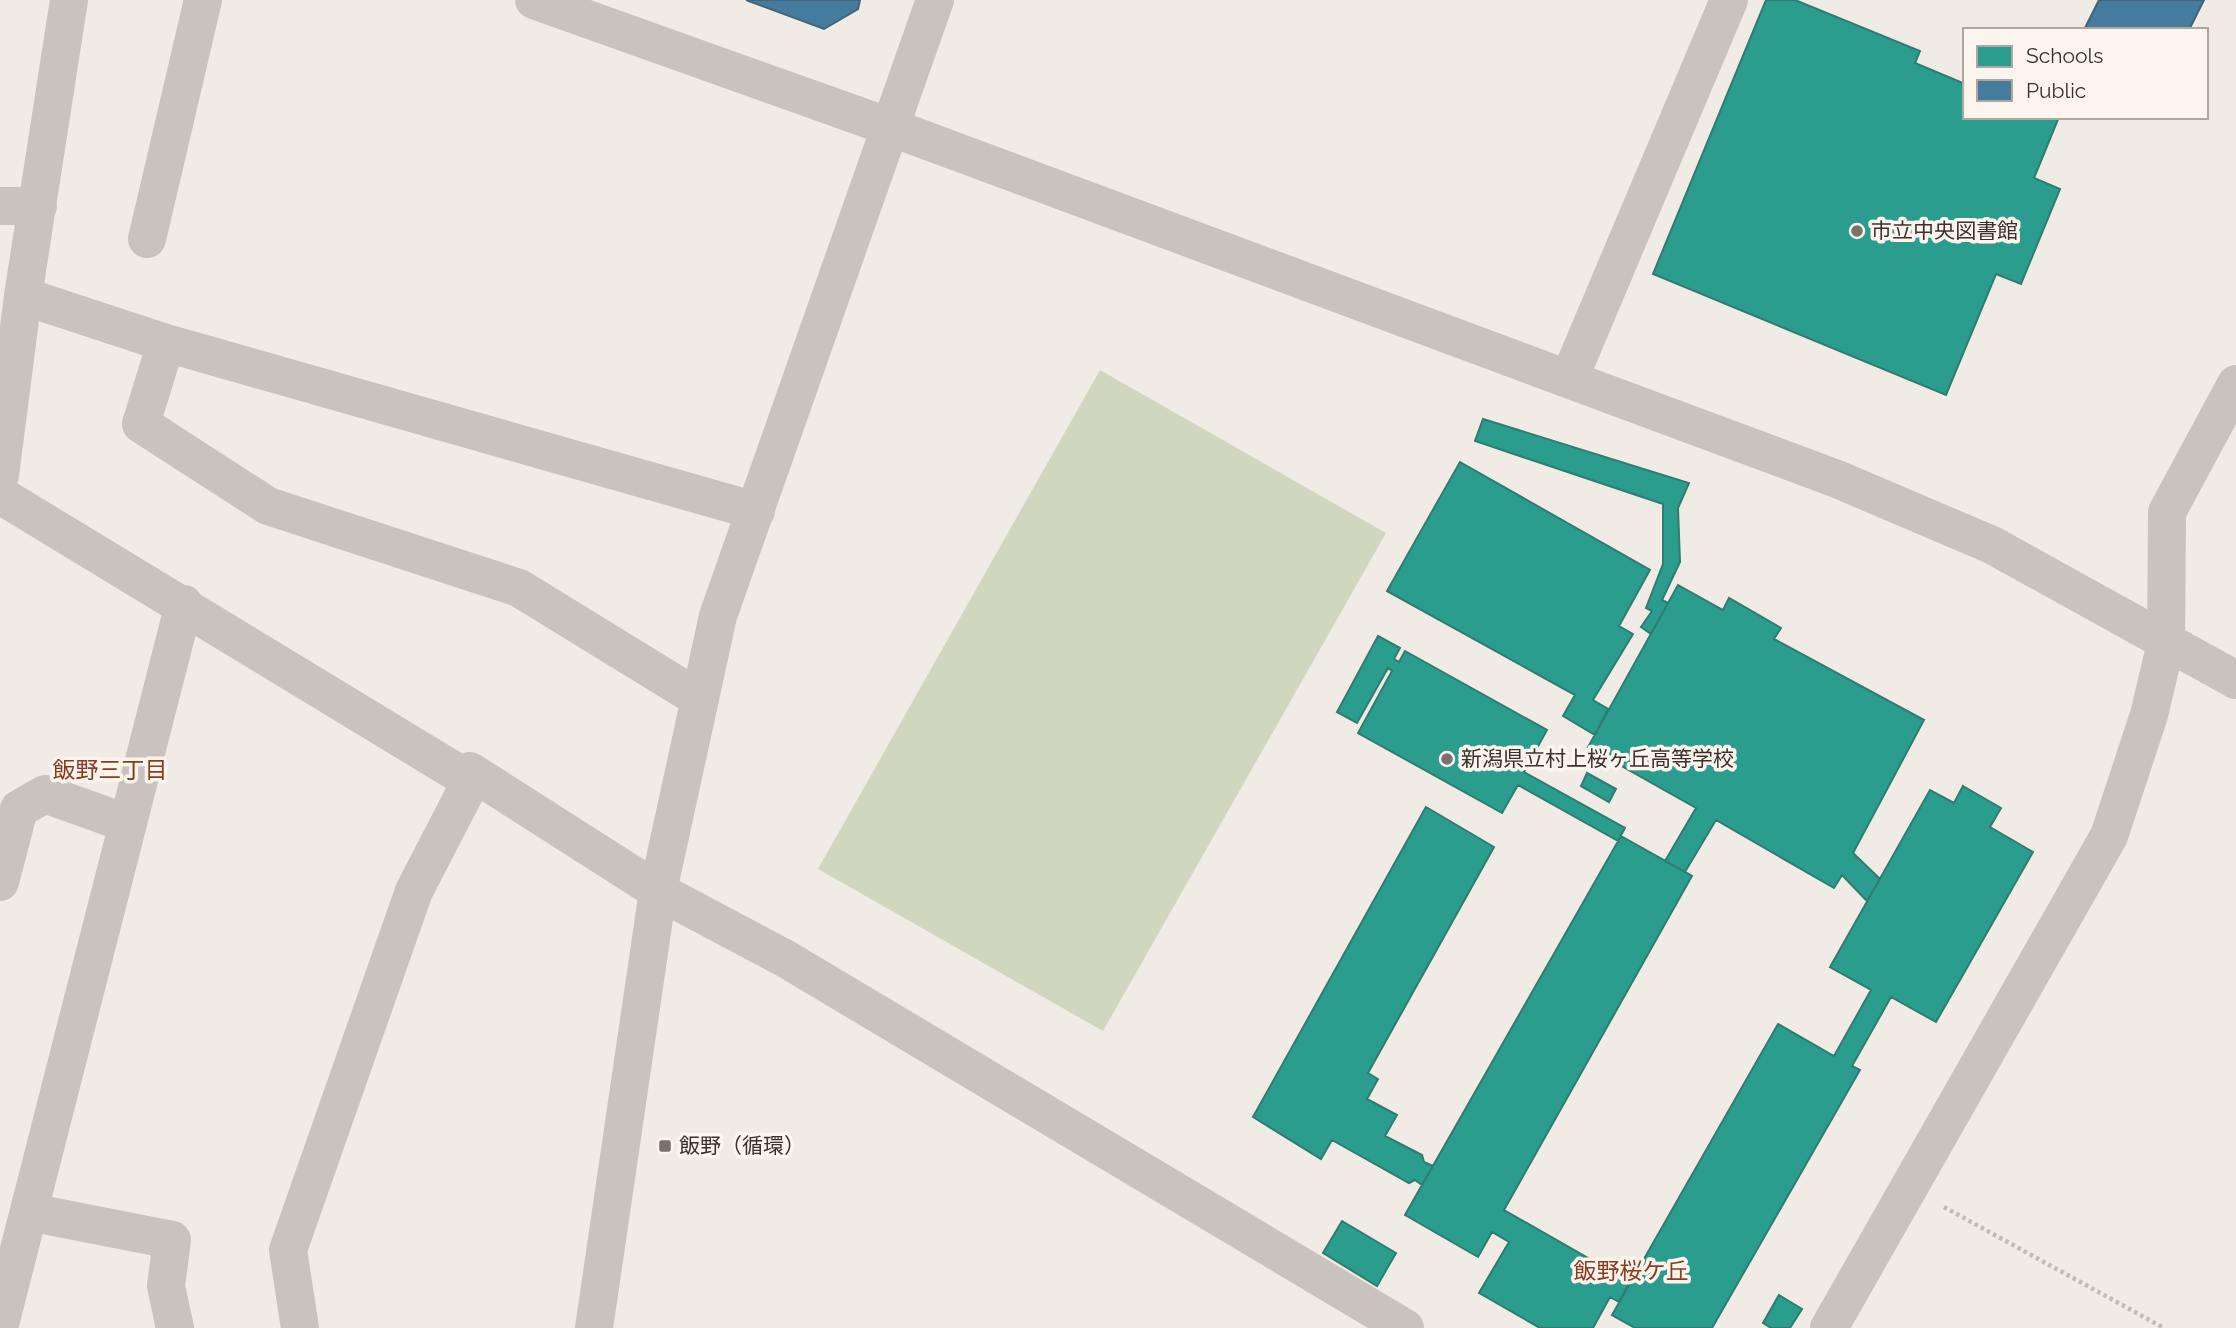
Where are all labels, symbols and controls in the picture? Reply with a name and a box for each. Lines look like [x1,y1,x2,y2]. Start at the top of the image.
legend [1963,28,2208,119]
text: Schools [2026,43,2103,68]
text: Public [2026,78,2086,103]
place label: 市立中央図書館 [1871,218,2018,243]
marker: 市立中央図書館 [1849,223,1865,239]
place label: 新潟県立村上桜ヶ丘高等学校 [1461,746,1734,771]
marker: 新潟県立村上桜ヶ丘高等学校 [1439,751,1455,767]
district label: 飯野三丁目 [53,756,168,783]
place label: 飯野（循環） [679,1133,805,1158]
marker: 飯野（循環） [657,1138,673,1154]
district label: 飯野桜ケ丘 [1574,1257,1689,1284]

